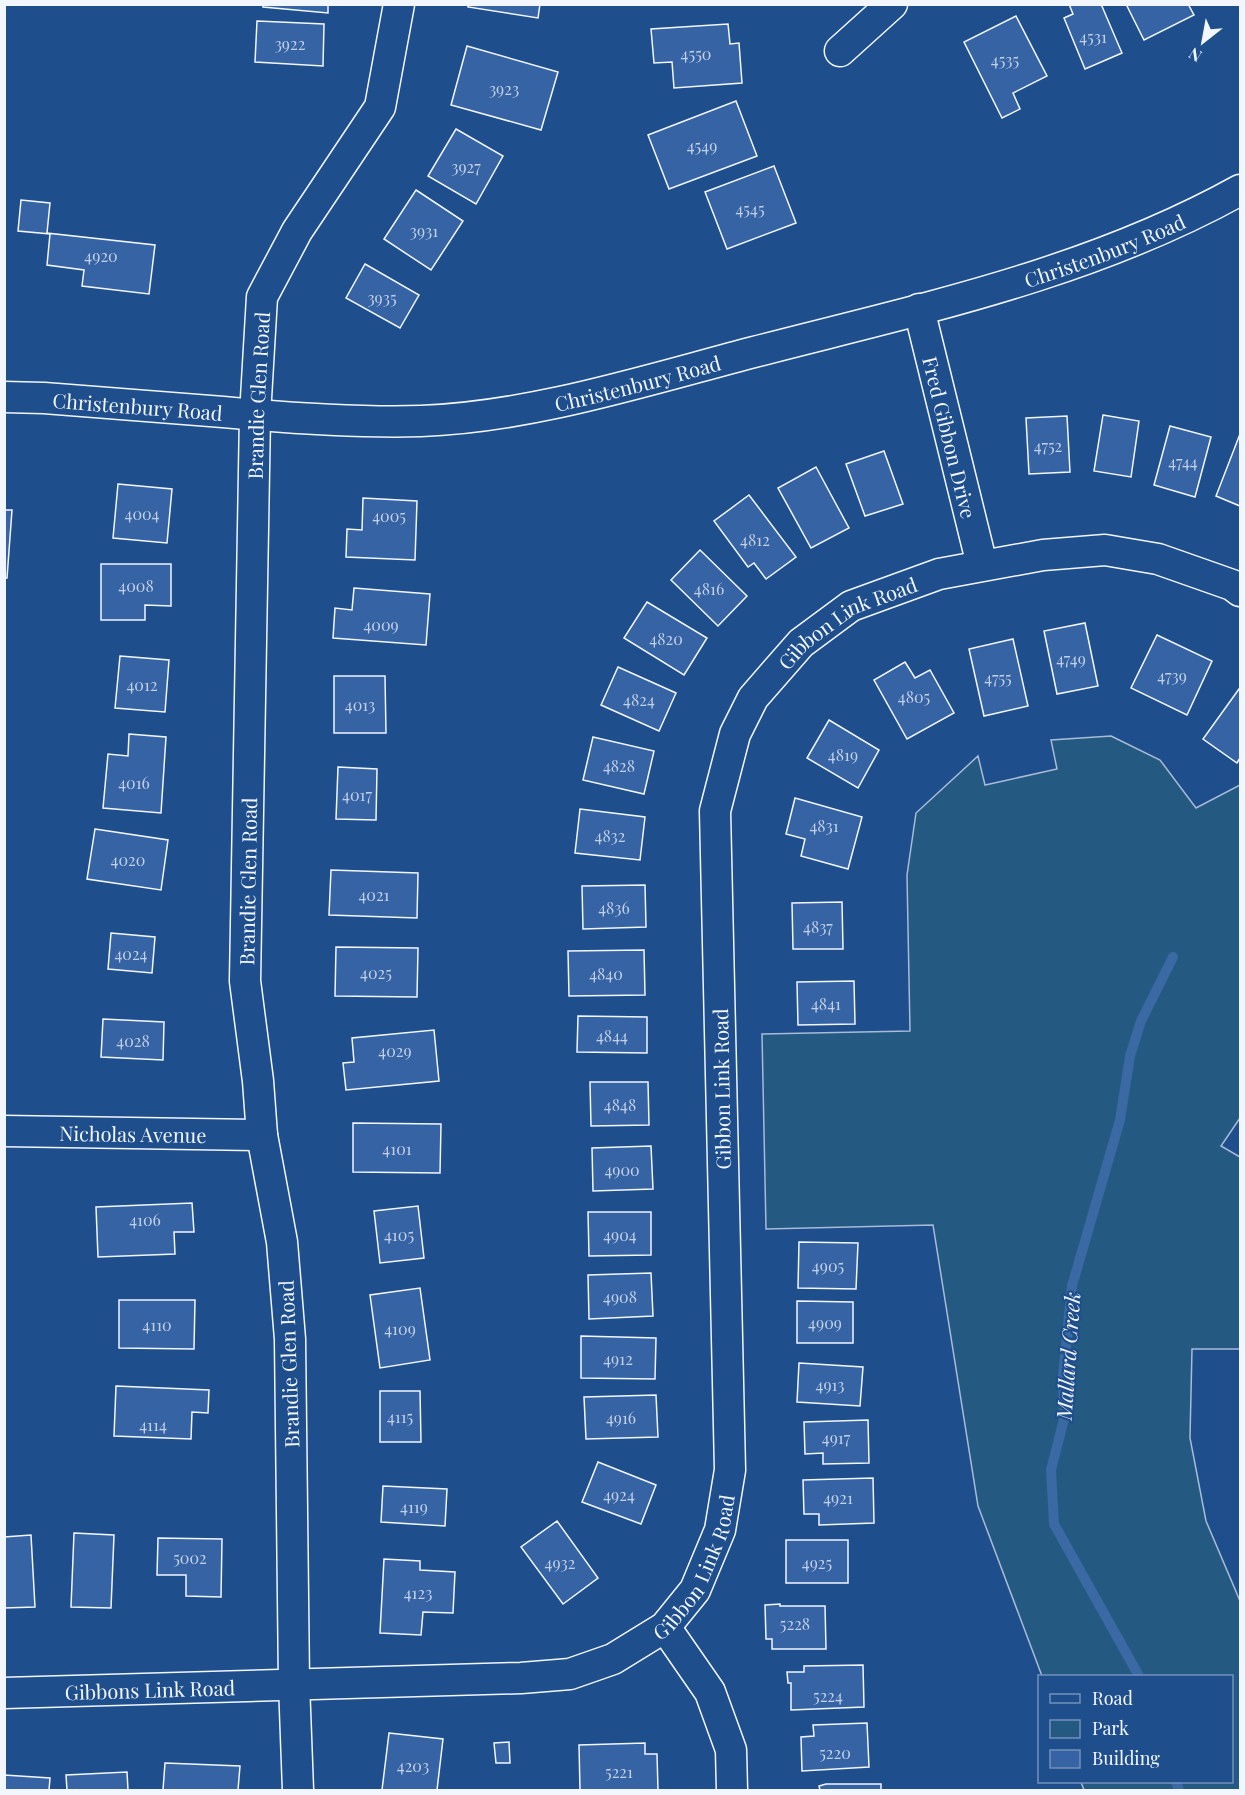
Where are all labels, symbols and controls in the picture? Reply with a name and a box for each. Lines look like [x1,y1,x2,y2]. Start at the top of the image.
north arrow [1173,12,1233,72]
house number: 4531 [1079,26,1107,47]
house number: 3922 [275,33,305,54]
house number: 4550 [681,43,711,64]
text: N [1184,43,1205,67]
house number: 4535 [991,49,1019,70]
house number: 3923 [489,78,519,99]
house number: 4549 [687,135,717,156]
house number: 3927 [451,156,481,177]
house number: 4545 [735,198,765,219]
street label: Christenbury Road [1021,206,1190,292]
house number: 3931 [410,220,438,241]
house number: 4920 [84,245,118,266]
house number: 3935 [367,287,397,308]
street label: Brandie Glen Road [240,310,275,480]
street label: Christenbury Road [552,348,724,416]
street label: Fred Gibbon Drive [918,353,983,521]
street label: Christenbury Road [52,385,224,425]
house number: 4752 [1034,435,1062,456]
house number: 4744 [1168,451,1198,472]
house number: 4004 [124,503,160,524]
house number: 4005 [372,505,406,526]
house number: 4812 [740,529,770,550]
street label: Gibbon Link Road [771,570,921,675]
house number: 4008 [118,575,154,596]
house number: 4816 [694,578,724,599]
house number: 4009 [363,614,399,635]
house number: 4820 [649,628,683,649]
house number: 4749 [1056,648,1086,669]
house number: 4739 [1157,665,1187,686]
house number: 4755 [984,667,1012,688]
house number: 4012 [126,674,158,695]
house number: 4805 [898,686,930,707]
house number: 4824 [623,689,655,710]
house number: 4013 [345,694,375,715]
house number: 4819 [828,744,858,765]
house number: 4828 [603,755,635,776]
house number: 4016 [118,772,150,793]
house number: 4017 [342,784,372,805]
street label: Brandie Glen Road [232,797,262,965]
house number: 4831 [809,815,839,836]
house number: 4832 [595,825,625,846]
house number: 4020 [111,849,145,870]
house number: 4021 [358,884,390,905]
house number: 4836 [598,897,630,918]
house number: 4837 [803,916,833,937]
house number: 4024 [114,943,148,964]
house number: 4025 [360,962,392,983]
house number: 4840 [589,963,623,984]
house number: 4841 [811,993,841,1014]
street label: Gibbon Link Road [706,1008,736,1170]
house number: 4844 [596,1025,628,1046]
house number: 4028 [116,1030,150,1051]
house number: 4029 [378,1040,412,1061]
house number: 4848 [604,1094,636,1115]
street label: Nicholas Avenue [59,1118,207,1148]
house number: 4101 [382,1138,412,1159]
house number: 4900 [604,1159,640,1180]
house number: 4106 [129,1209,161,1230]
house number: 4105 [384,1224,414,1245]
house number: 4904 [603,1224,637,1245]
house number: 4905 [812,1255,844,1276]
street label: Brandie Glen Road [272,1279,304,1448]
house number: 4908 [603,1286,637,1307]
water label: Mallard Creek [1049,1291,1085,1422]
house number: 4909 [808,1312,842,1333]
house number: 4110 [142,1314,172,1335]
house number: 4109 [384,1318,416,1339]
house number: 4912 [603,1348,633,1369]
house number: 4913 [816,1374,844,1395]
house number: 4115 [387,1406,413,1427]
house number: 4916 [606,1407,636,1428]
house number: 4114 [139,1414,167,1435]
house number: 4917 [822,1427,851,1448]
house number: 4924 [603,1484,635,1505]
house number: 4921 [823,1487,853,1508]
street label: Gibbon Link Road [647,1492,739,1645]
house number: 4119 [400,1496,428,1517]
house number: 5002 [173,1547,207,1568]
house number: 4932 [545,1552,575,1573]
house number: 4925 [802,1552,832,1573]
house number: 4123 [404,1582,432,1603]
house number: 5228 [780,1613,810,1634]
street label: Gibbons Link Road [64,1673,236,1705]
legend [1038,1675,1233,1783]
house number: 5224 [813,1685,843,1706]
text: Road [1092,1686,1133,1710]
text: Park [1092,1716,1129,1740]
house number: 5220 [819,1742,851,1763]
text: Building [1092,1746,1160,1770]
house number: 4203 [397,1755,429,1776]
house number: 5221 [605,1761,633,1782]

